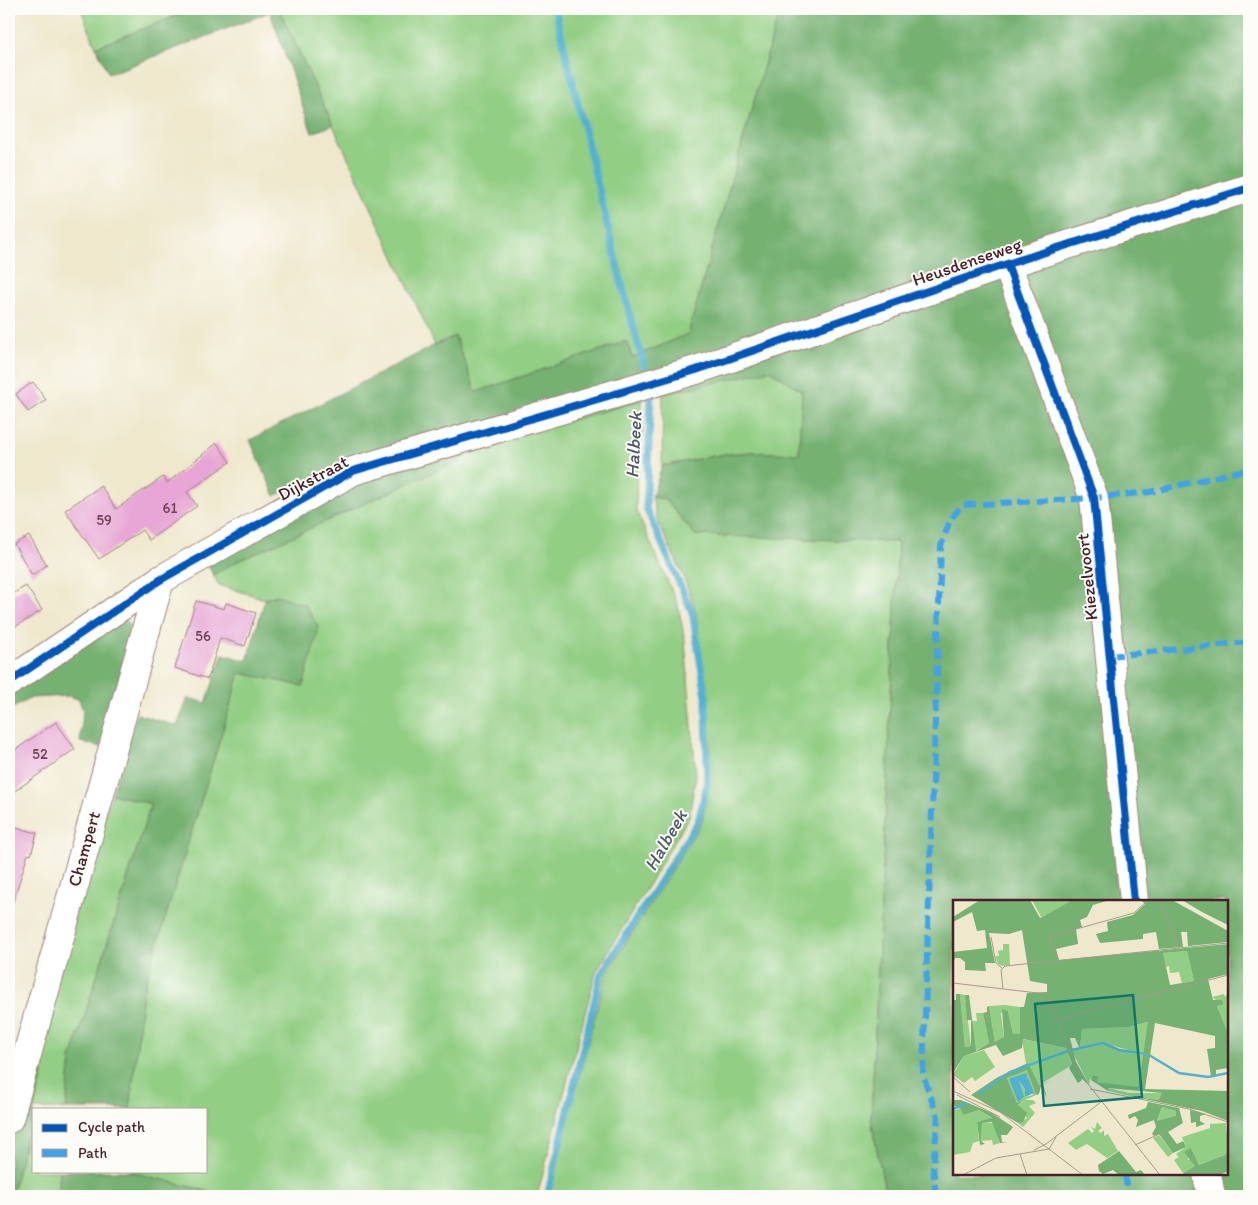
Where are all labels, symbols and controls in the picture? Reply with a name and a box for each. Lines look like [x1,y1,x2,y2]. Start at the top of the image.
street label: Heusdenseweg [910,233,1025,291]
water label: Halbeek [620,410,647,479]
street label: Dijkstraat [274,450,352,506]
house number: 61 [163,499,177,517]
house number: 59 [96,511,112,529]
street label: Kiezelvoort [1071,532,1103,622]
house number: 56 [195,627,211,645]
house number: 52 [32,745,48,763]
water label: Halbeek [639,805,693,875]
street label: Champert [63,809,105,889]
inset map [953,900,1228,1175]
legend [32,1108,208,1172]
text: Cycle path [78,1118,145,1136]
text: Path [78,1144,107,1162]

